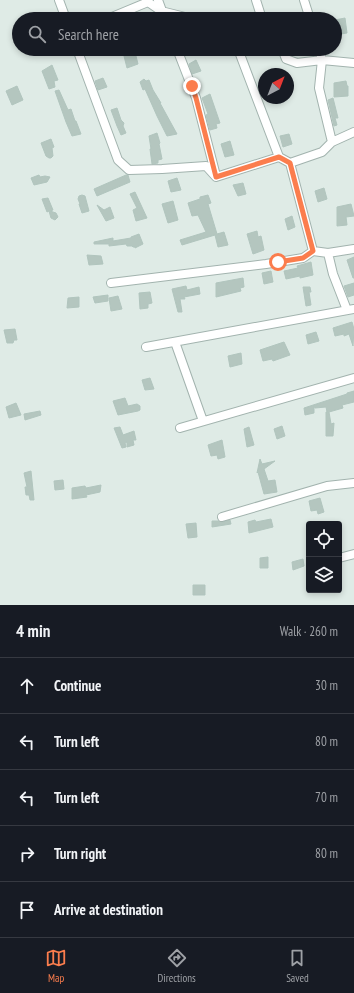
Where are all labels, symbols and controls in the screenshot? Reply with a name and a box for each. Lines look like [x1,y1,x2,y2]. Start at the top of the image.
search box [12,12,342,56]
icon: search [26,23,48,45]
text: Search here [58,25,119,44]
north arrow [258,68,294,104]
route end [183,77,201,95]
route start [269,253,287,271]
map controls [306,521,342,593]
button: locate [306,521,342,557]
button: layers [306,557,342,593]
text: 4 min [16,620,50,642]
text: Walk · 260 m [280,623,338,640]
icon: ahead [16,675,38,697]
text: Continue [54,676,101,695]
text: 30 m [315,677,338,694]
icon: left [16,731,38,753]
text: Turn left [54,732,99,751]
text: 80 m [315,733,338,750]
icon: left [16,787,38,809]
text: Turn left [54,788,99,807]
text: 70 m [315,789,338,806]
icon: right [16,843,38,865]
text: Turn right [54,844,106,863]
text: 80 m [315,845,338,862]
icon: arrive [16,899,38,921]
text: Arrive at destination [54,900,163,919]
tab: Map [45,947,67,985]
tab: Directions [158,947,196,985]
tab: Saved [286,947,309,985]

